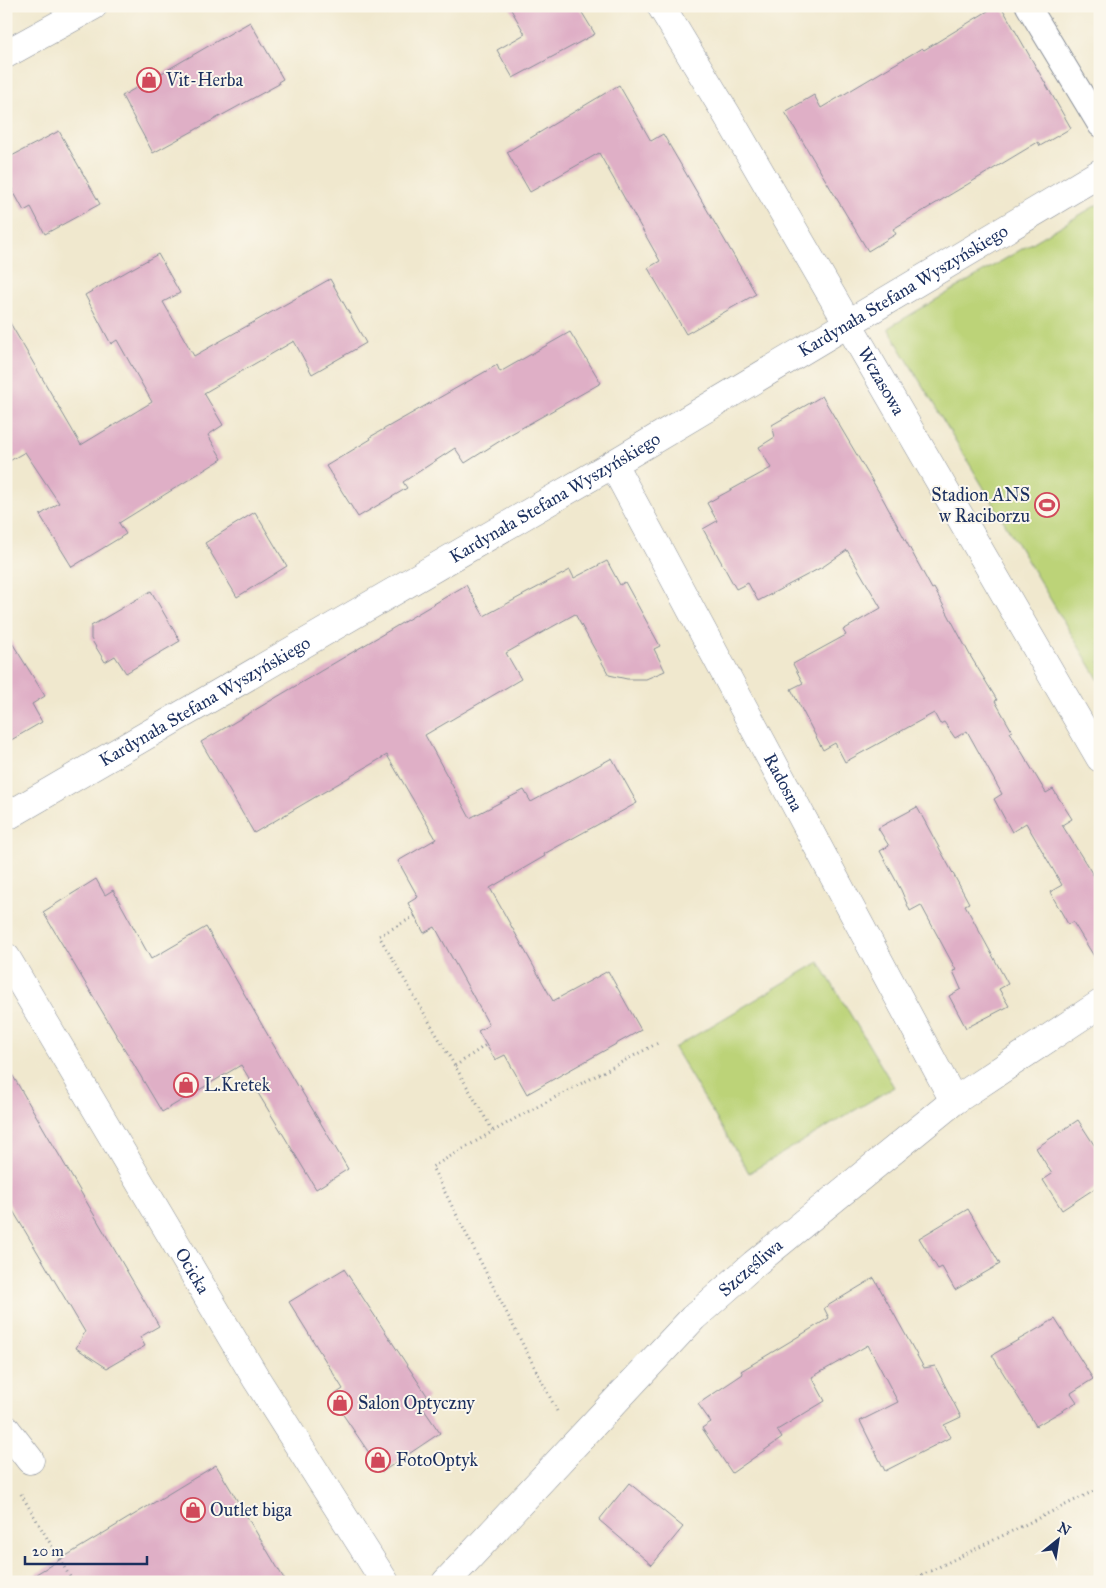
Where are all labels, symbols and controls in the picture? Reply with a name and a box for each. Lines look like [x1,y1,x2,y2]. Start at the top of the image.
shop icon: Vit-Herba [136,67,162,93]
place label: Vit-Herba [165,69,243,91]
street label: Kardynała Stefana Wyszyńskiego [794,220,1012,362]
street label: Wczasowa [853,343,910,419]
street label: Kardynała Stefana Wyszyńskiego [445,427,664,568]
place label: Stadion ANS w Raciborzu [931,484,1030,527]
sports icon: Stadion ANS w Raciborzu [1034,492,1060,518]
street label: Kardynała Stefana Wyszyńskiego [95,631,314,771]
street label: Radosna [759,750,808,815]
shop icon: L.Kretek [173,1072,199,1098]
place label: L.Kretek [204,1074,271,1096]
street label: Szczęśliwa [714,1234,787,1301]
street label: Ocicka [170,1244,215,1298]
shop icon: Salon Optyczny [327,1390,353,1416]
place label: Salon Optyczny [358,1392,475,1414]
shop icon: FotoOptyk [365,1447,391,1473]
place label: FotoOptyk [396,1449,479,1471]
shop icon: Outlet biga [180,1497,206,1523]
place label: Outlet biga [210,1499,292,1522]
north arrow [1034,1516,1084,1566]
text: N [1055,1519,1074,1540]
scale bar [25,1533,148,1565]
text: 20 m [32,1542,64,1560]

